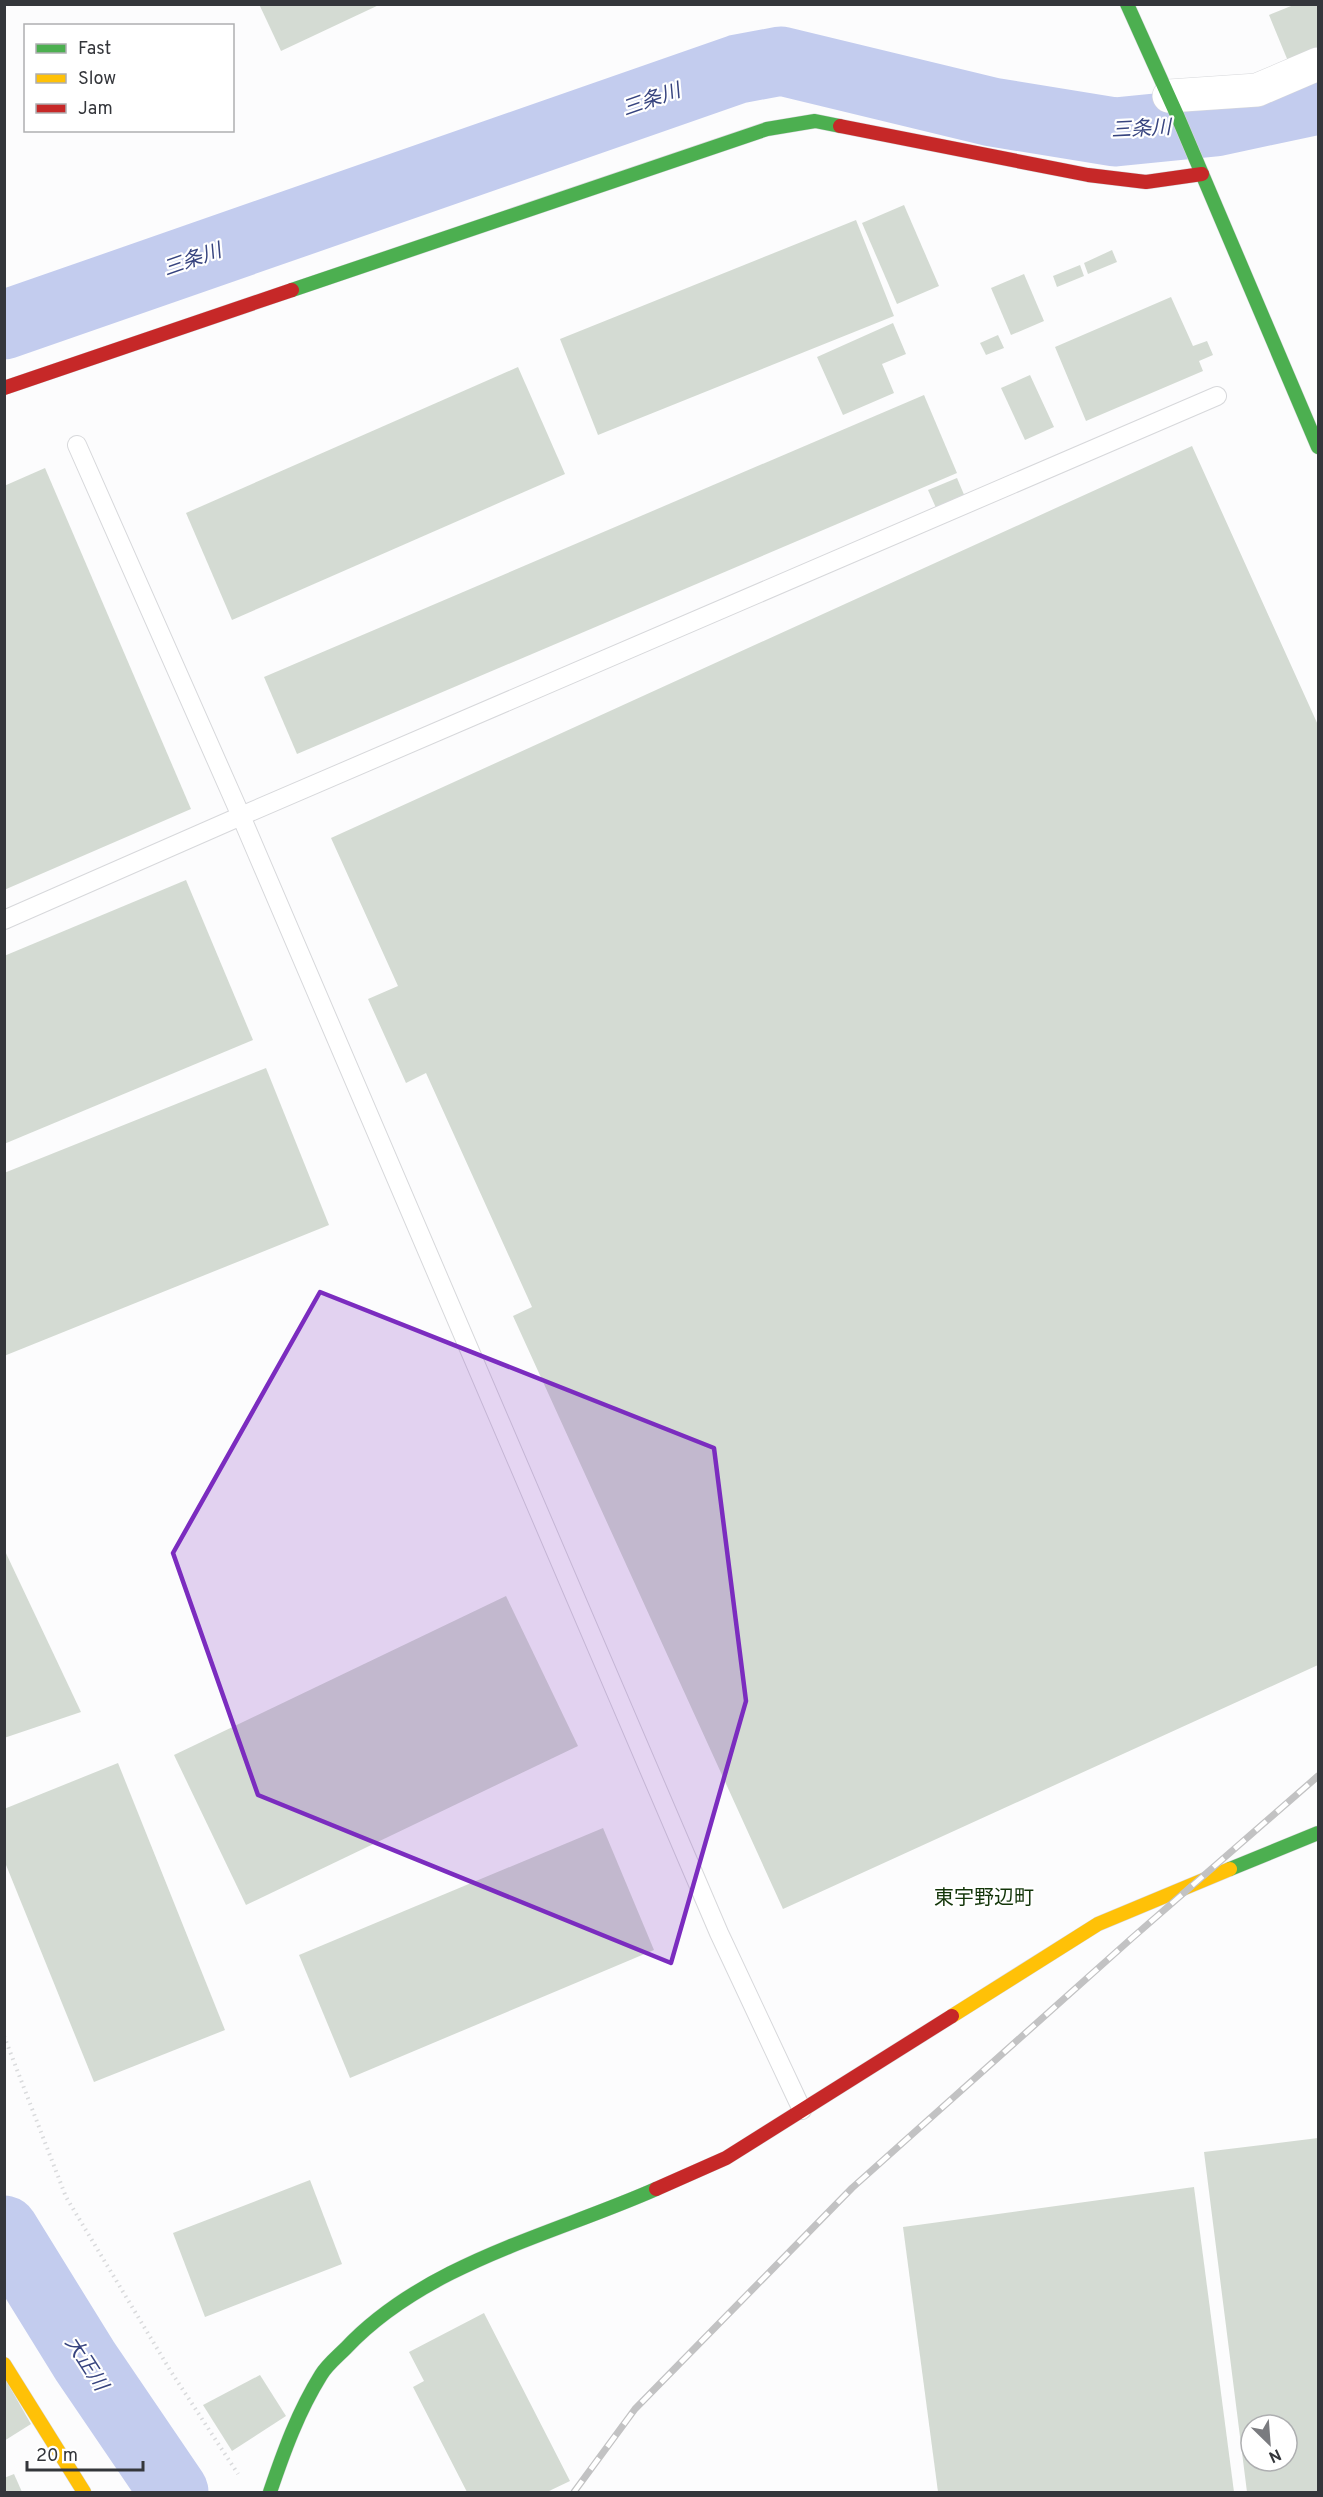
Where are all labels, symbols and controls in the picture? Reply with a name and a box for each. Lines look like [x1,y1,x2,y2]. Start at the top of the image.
legend [24,24,234,132]
text: Fast [78,38,111,61]
text: Slow [78,68,116,91]
water label: 三条川 [619,78,686,123]
text: Jam [78,98,113,121]
water label: 三条川 [1110,115,1174,145]
water label: 三条川 [160,238,227,283]
district label: 東宇野辺町 [934,1886,1034,1912]
water label: 大正川 [58,2332,114,2398]
north arrow [1239,2413,1299,2473]
scale bar [27,2434,142,2472]
text: N [1265,2443,1284,2466]
text: 20 m [36,2445,78,2468]

